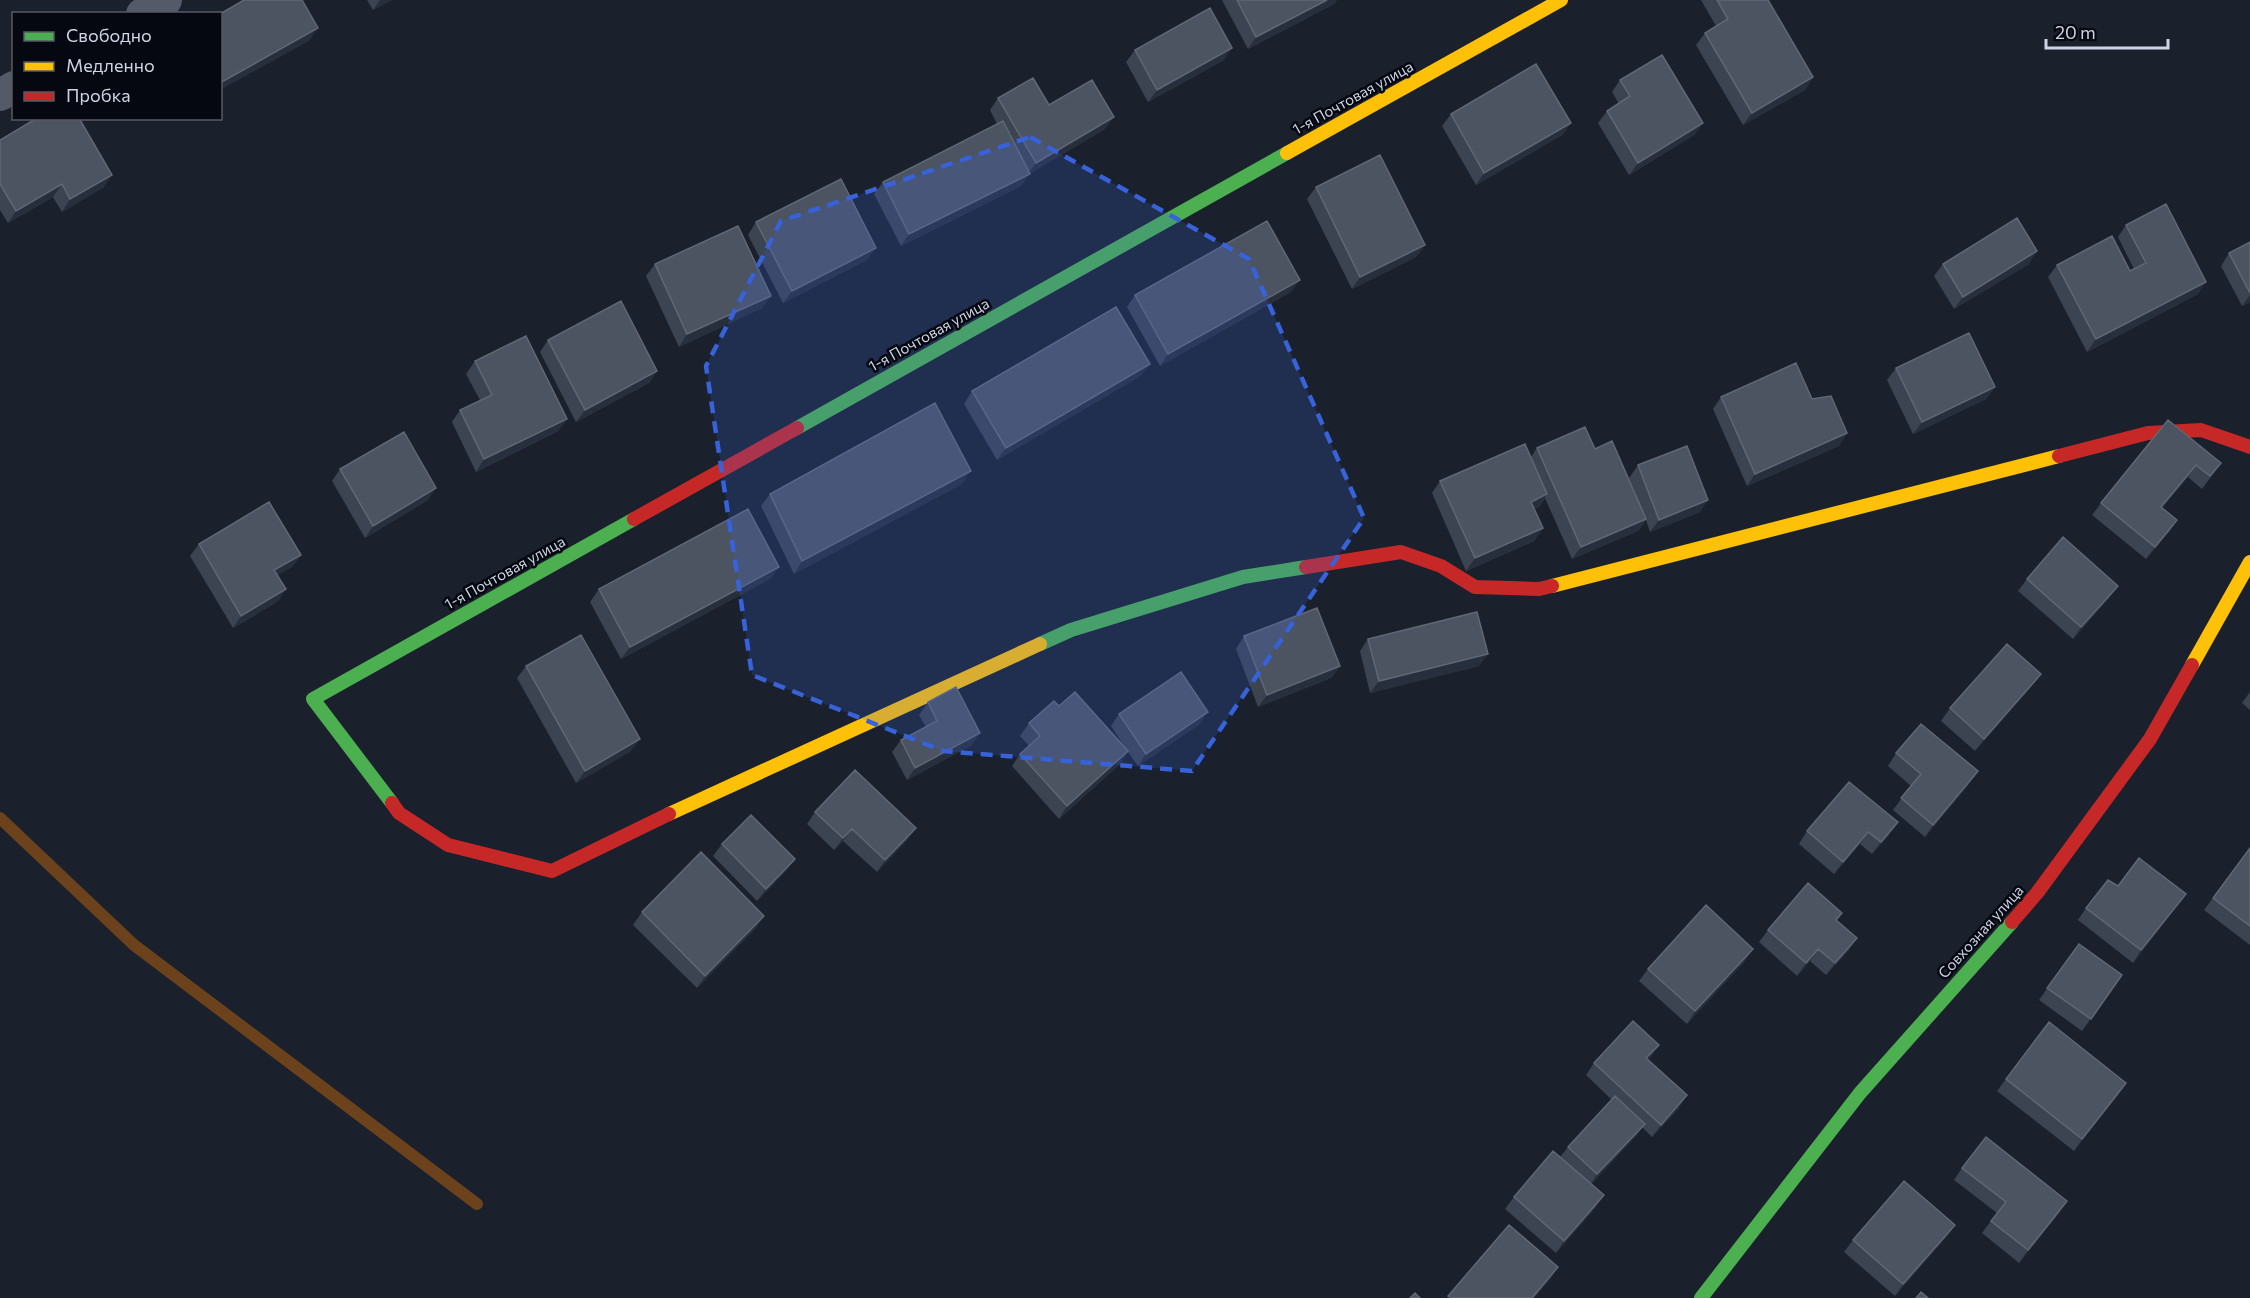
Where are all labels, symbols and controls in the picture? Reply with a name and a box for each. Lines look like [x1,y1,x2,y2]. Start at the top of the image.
legend [12,12,222,120]
scale bar [2046,12,2168,50]
text: 20 m [2055,21,2096,43]
text: Свободно [66,24,152,46]
text: Медленно [66,54,155,76]
street label: 1-я Почтовая улица [1289,57,1416,138]
text: Пробка [66,84,131,106]
street label: 1-я Почтовая улица [865,294,992,375]
street label: 1-я Почтовая улица [441,532,568,613]
street label: Совхозная улица [1934,881,2027,982]

